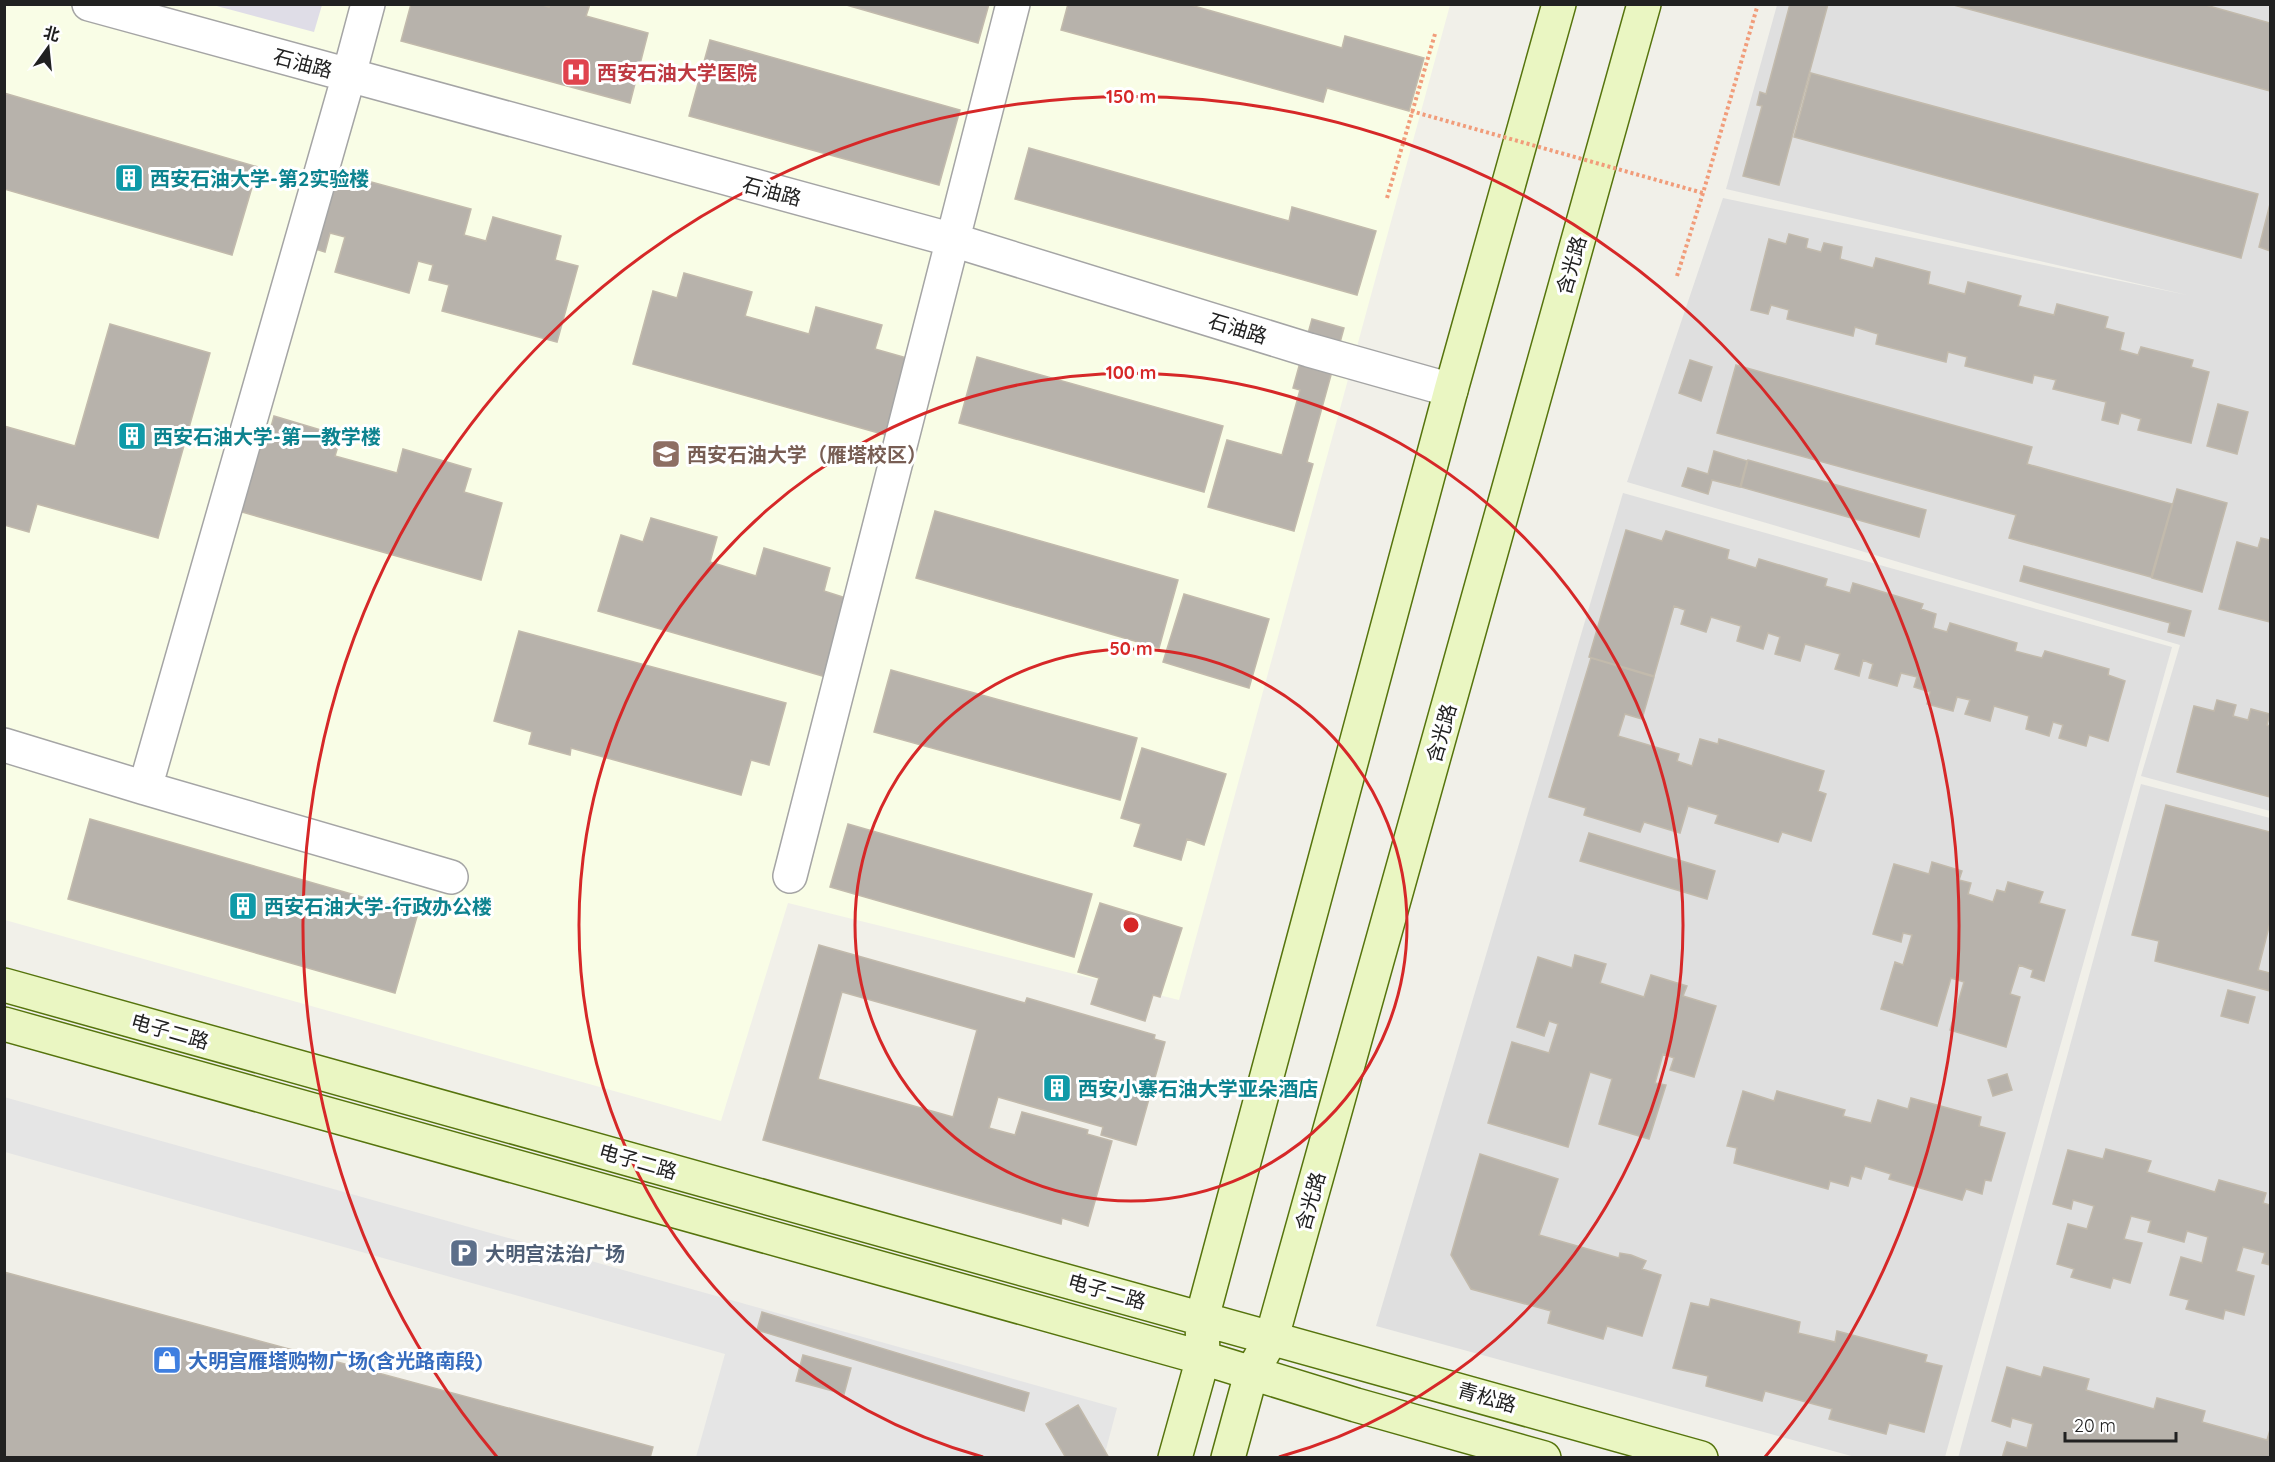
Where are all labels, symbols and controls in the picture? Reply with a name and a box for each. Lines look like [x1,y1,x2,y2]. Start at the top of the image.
north arrow [18,18,78,78]
text: 北 [42,22,62,45]
street label: 石油路 [271,43,335,83]
hospital icon: 西安石油大学医院 [560,56,592,88]
place label: 西安石油大学医院 [597,60,757,85]
text: 150 m [1106,85,1156,108]
building icon: 西安石油大学-第2实验楼 [113,162,145,194]
place label: 西安石油大学-第2实验楼 [150,166,369,191]
street label: 石油路 [740,171,804,211]
street label: 含光路 [1551,233,1591,297]
street label: 石油路 [1206,307,1270,349]
text: 100 m [1106,361,1156,384]
building icon: 西安石油大学-第一教学楼 [116,420,148,452]
place label: 西安石油大学-第一教学楼 [153,424,381,449]
school or university icon: 西安石油大学（雁塔校区） [650,438,682,470]
place label: 西安石油大学（雁塔校区） [687,442,927,467]
text: 50 m [1109,637,1153,660]
street label: 含光路 [1421,701,1461,765]
building icon: 西安石油大学-行政办公楼 [227,890,259,922]
place label: 西安石油大学-行政办公楼 [264,894,492,919]
centre of rings [1121,915,1141,935]
street label: 电子二路 [128,1008,212,1054]
building icon: 西安小寨石油大学亚朵酒店 [1041,1072,1073,1104]
place label: 西安小寨石油大学亚朵酒店 [1078,1076,1318,1101]
street label: 电子二路 [596,1138,680,1184]
street label: 含光路 [1290,1169,1330,1233]
parking icon: 大明宫法治广场 [448,1237,480,1269]
place label: 大明宫法治广场 [485,1241,625,1266]
street label: 电子二路 [1065,1268,1149,1314]
shop icon: 大明宫雁塔购物广场(含光路南段) [151,1344,183,1376]
place label: 大明宫雁塔购物广场(含光路南段) [188,1348,482,1373]
street label: 青松路 [1455,1377,1519,1417]
scale bar [2065,1405,2176,1443]
text: 20 m [2074,1414,2116,1437]

